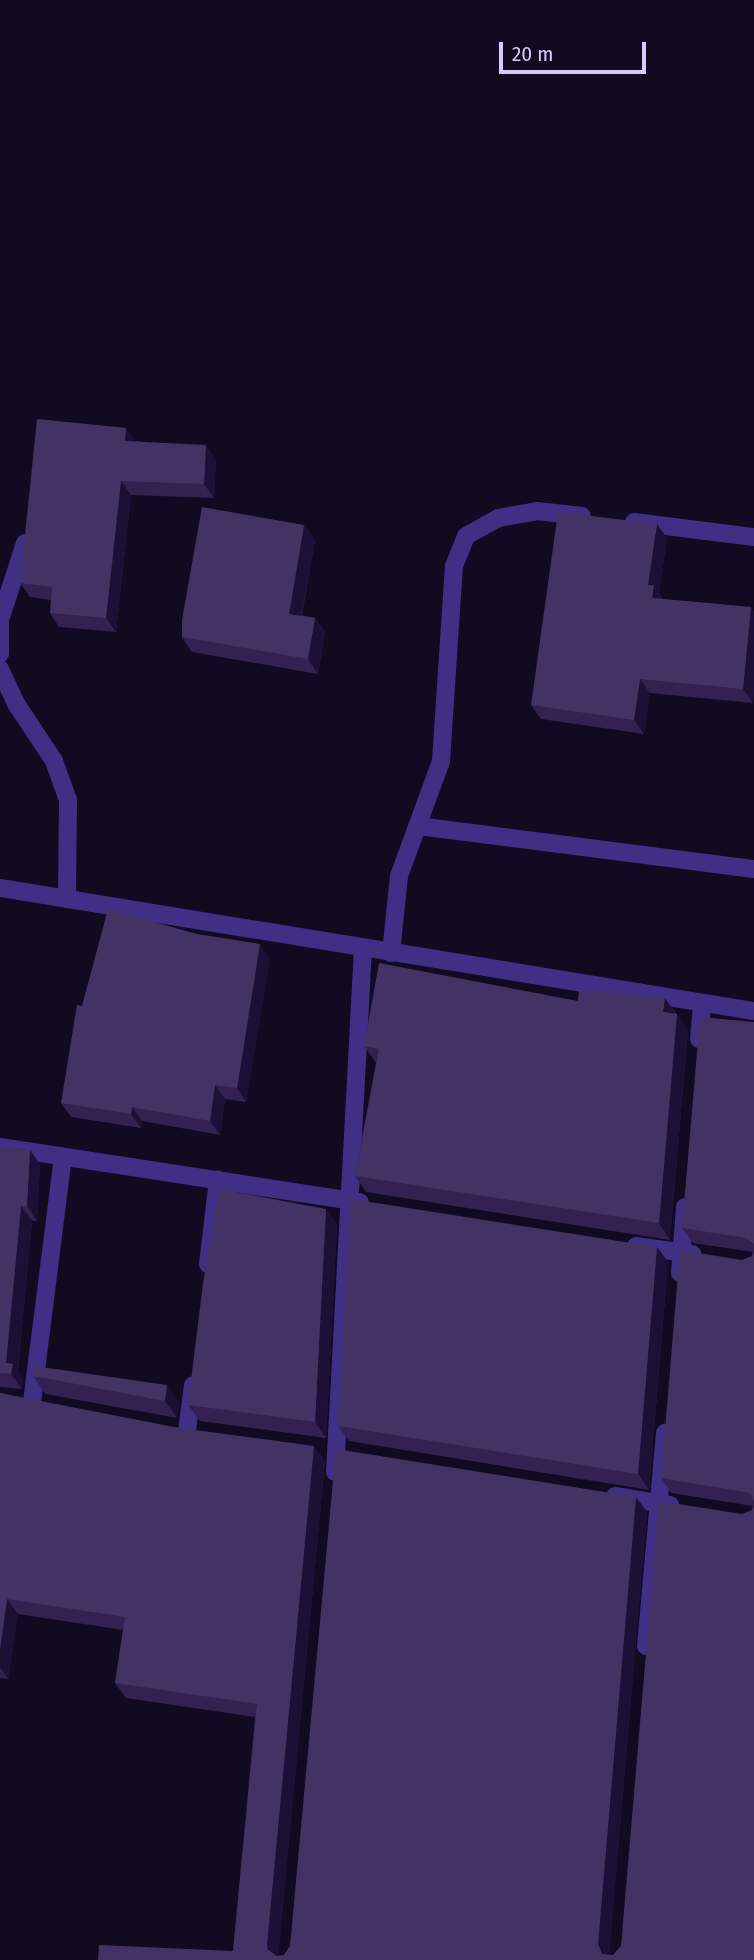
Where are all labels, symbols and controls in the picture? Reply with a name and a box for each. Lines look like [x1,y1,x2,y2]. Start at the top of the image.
scale bar [502,28,649,72]
text: 20 m [512,41,553,67]

